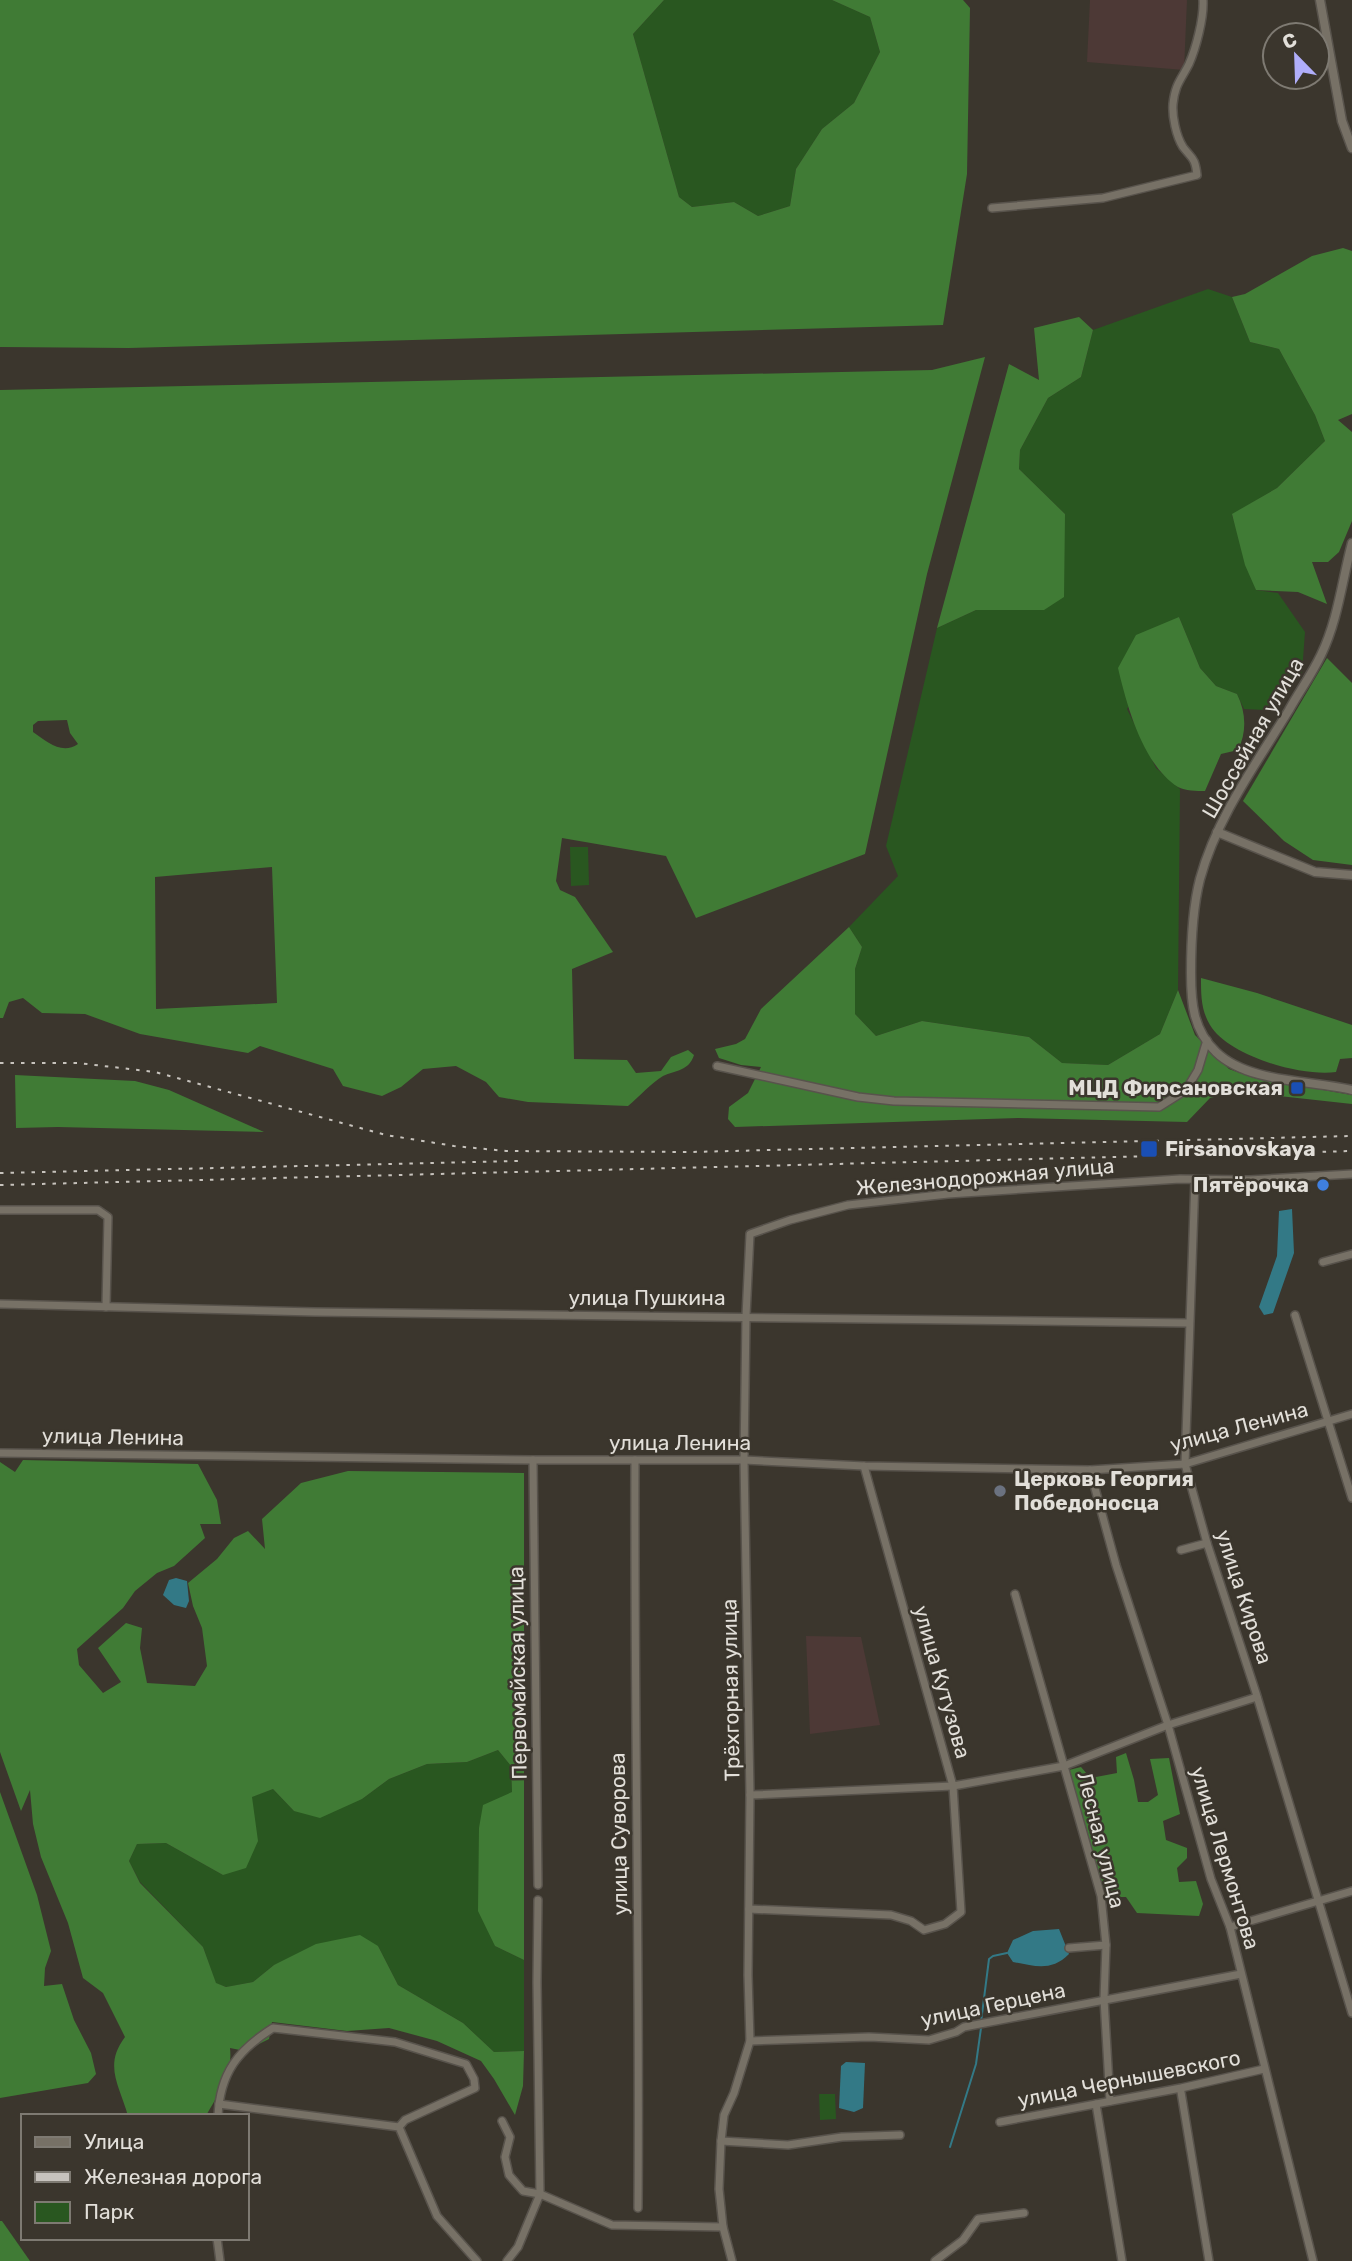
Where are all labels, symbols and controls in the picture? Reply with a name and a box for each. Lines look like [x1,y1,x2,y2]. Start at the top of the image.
north arrow [1261,21,1331,91]
text: С [1279,28,1300,54]
street label: Шоссейная улица [1196,653,1309,822]
place label: МЦД Фирсановская [1068,1075,1283,1100]
marker: МЦД Фирсановская [1289,1080,1305,1096]
place label: Firsanovskaya [1165,1136,1316,1161]
marker: Firsanovskaya [1139,1139,1159,1159]
street label: Железнодорожная улица [855,1153,1115,1200]
place label: Пятёрочка [1193,1172,1309,1197]
marker: Пятёрочка [1315,1177,1331,1193]
street label: улица Пушкина [569,1285,726,1310]
street label: улица Ленина [1167,1396,1311,1457]
street label: улица Ленина [42,1423,184,1450]
street label: улица Ленина [609,1430,751,1455]
place label: Церковь Георгия Победоносца [1014,1466,1194,1515]
marker: Церковь Георгия Победоносца [992,1483,1008,1499]
street label: улица Кирова [1211,1527,1278,1667]
street label: Первомайская улица [503,1566,532,1780]
street label: Трёхгорная улица [716,1599,745,1781]
street label: улица Кутузова [909,1603,976,1761]
street label: улица Суворова [605,1752,632,1916]
street label: улица Лермонтова [1186,1763,1265,1952]
street label: Лесная улица [1072,1769,1130,1911]
street label: улица Герцена [918,1977,1068,2032]
street label: улица Чернышевского [1015,2045,1242,2112]
legend [21,2114,248,2240]
text: Улица [84,2129,144,2154]
text: Железная дорога [84,2164,262,2189]
text: Парк [84,2199,134,2224]

